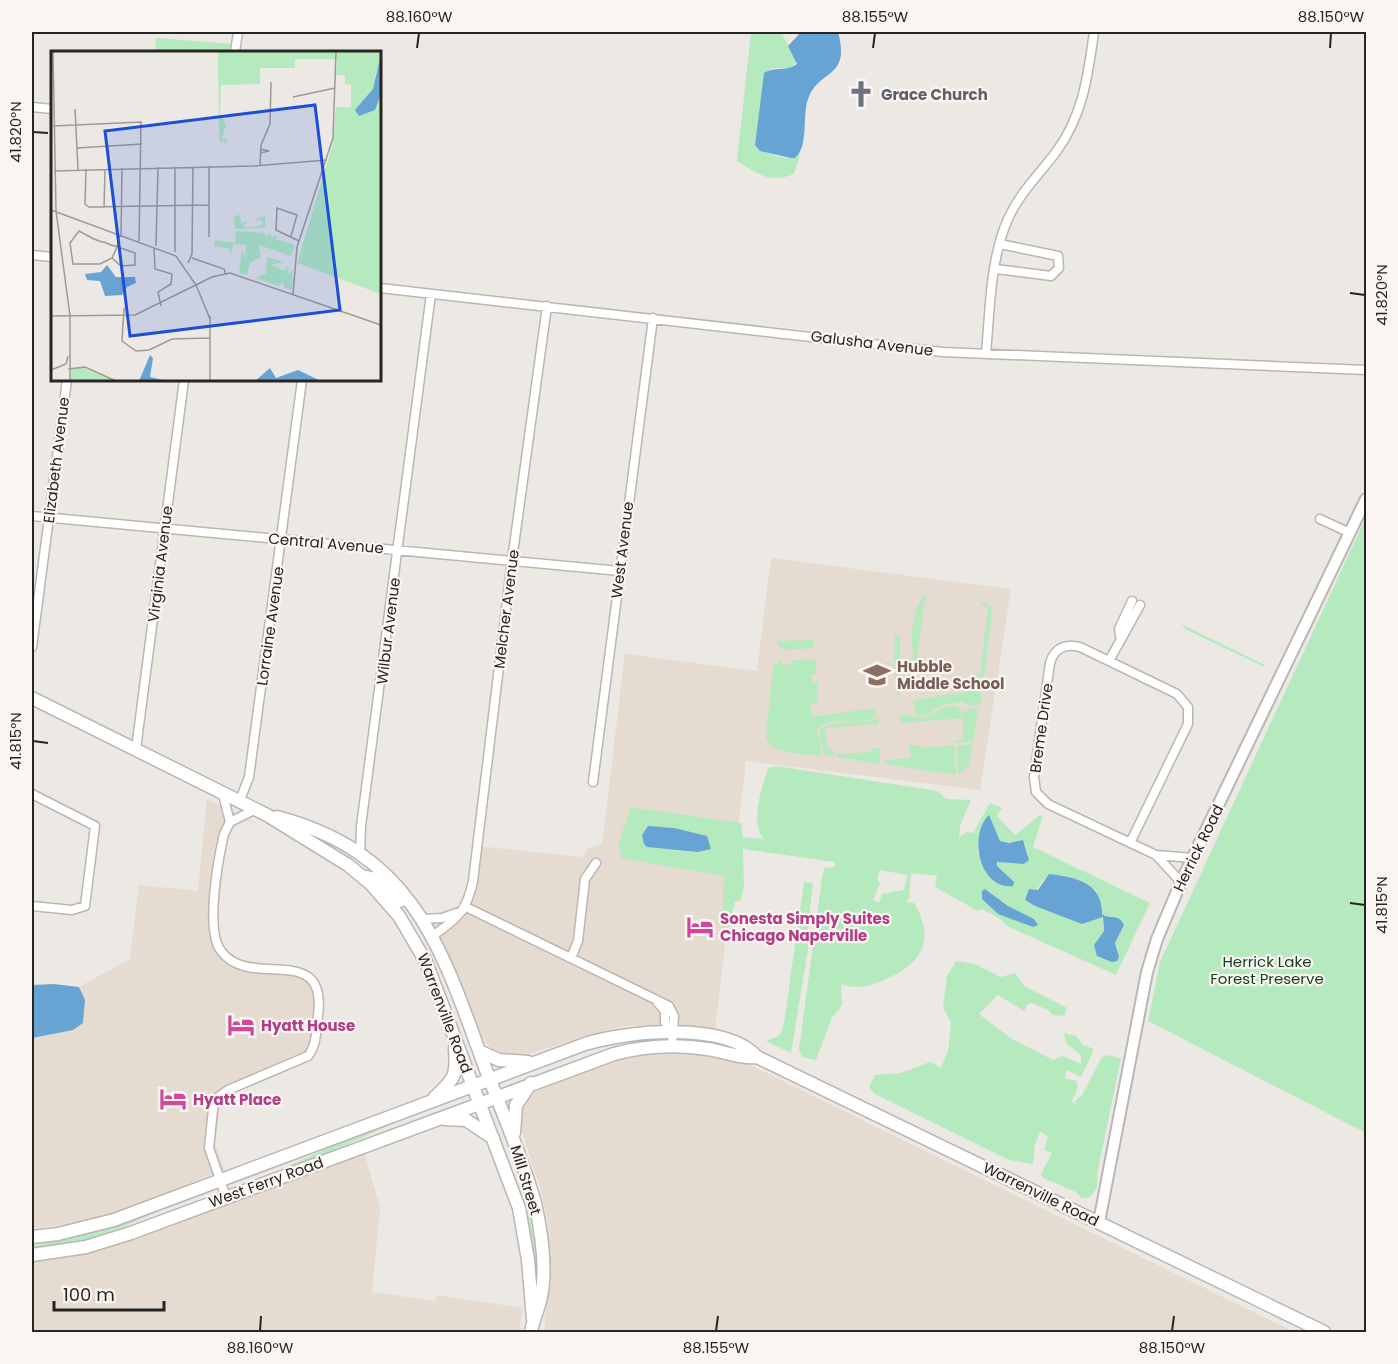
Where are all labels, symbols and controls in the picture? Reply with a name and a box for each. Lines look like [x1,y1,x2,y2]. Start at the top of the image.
text: 88.160°W [386,6,453,27]
text: 88.155°W [842,6,909,27]
text: 88.150°W [1298,6,1365,27]
inset map [51,51,381,381]
church icon: Grace Church [846,79,876,109]
place label: Grace Church [881,84,988,105]
text: 41.820°N [5,101,26,163]
text: 41.820°N [1371,264,1392,326]
street label: Galusha Avenue [810,325,934,361]
street label: Elizabeth Avenue [38,396,74,524]
street label: West Avenue [606,500,638,600]
street label: Virginia Avenue [142,505,178,623]
street label: Central Avenue [267,527,385,559]
street label: Melcher Avenue [488,548,524,670]
street label: Lorraine Avenue [251,565,289,687]
street label: Wilbur Avenue [371,576,405,686]
place label: Hubble Middle School [897,656,1004,694]
school or university icon: Hubble Middle School [862,660,892,690]
street label: Breme Drive [1024,682,1058,774]
text: 41.815°N [5,712,26,770]
street label: Herrick Road [1168,801,1228,895]
text: 41.815°N [1371,876,1392,934]
place label: Sonesta Simply Suites Chicago Naperville [720,908,890,946]
hotel icon: Sonesta Simply Suites Chicago Naperville [685,912,715,942]
street label: Warrenville Road [412,950,478,1076]
park label: Herrick Lake Forest Preserve [1210,951,1324,989]
hotel icon: Hyatt House [226,1010,256,1040]
place label: Hyatt House [261,1015,355,1036]
hotel icon: Hyatt Place [158,1084,188,1114]
place label: Hyatt Place [193,1089,281,1110]
street label: Mill Street [505,1143,547,1217]
street label: West Ferry Road [206,1151,326,1213]
street label: Warrenville Road [979,1157,1103,1231]
scale bar [54,1274,164,1312]
text: 100 m [63,1282,115,1307]
text: 88.160°W [227,1337,294,1358]
text: 88.155°W [683,1337,750,1358]
text: 88.150°W [1139,1337,1206,1358]

